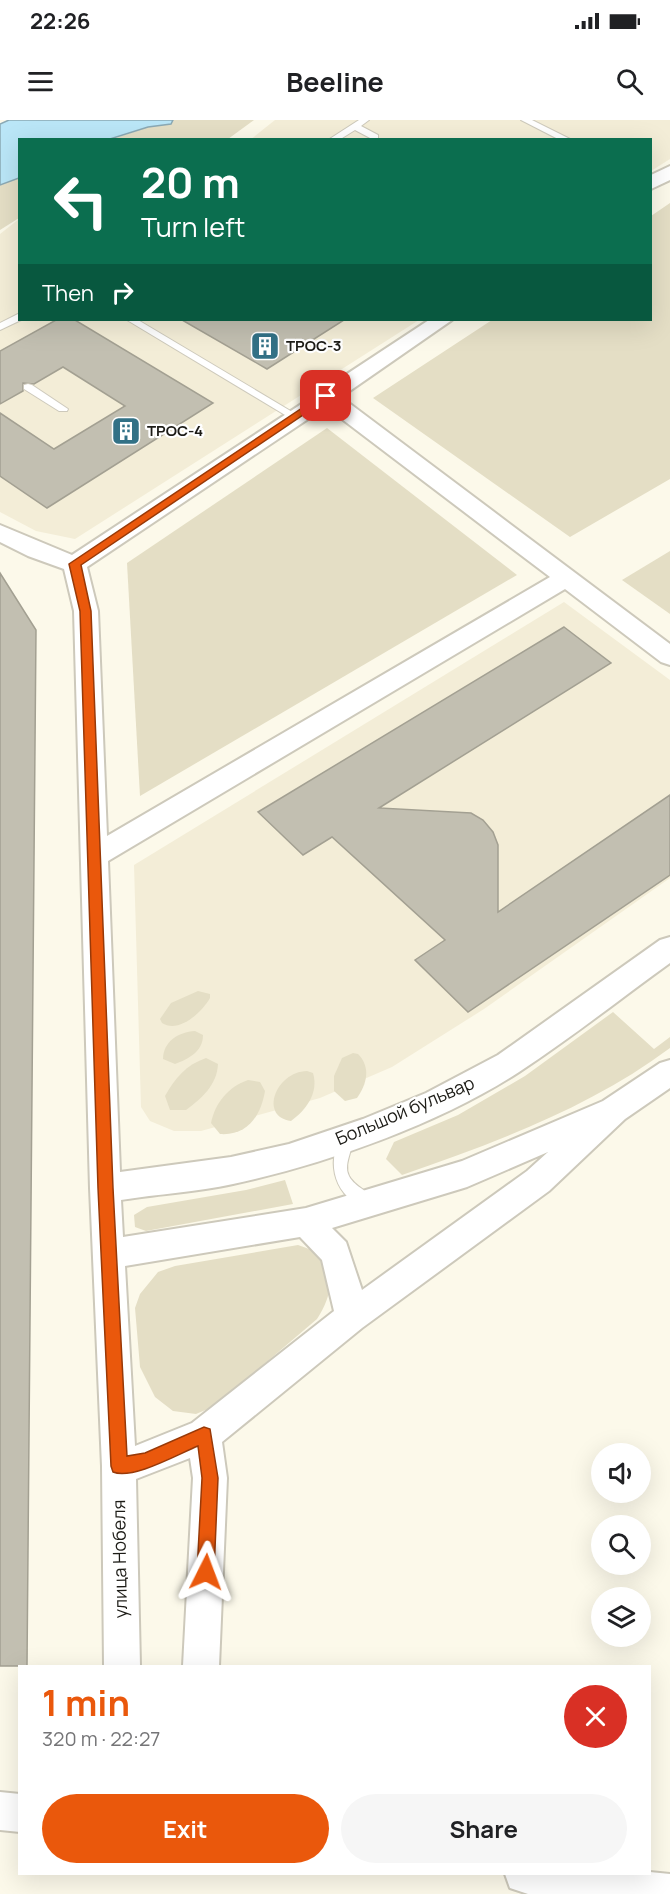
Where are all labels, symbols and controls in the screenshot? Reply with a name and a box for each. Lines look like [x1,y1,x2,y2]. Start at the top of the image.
text: 22:26 [30,6,91,36]
text: Beeline [286,63,384,100]
icon: menu [24,65,57,98]
icon: search [613,65,646,98]
text: 20 m [141,153,240,211]
icon: left [42,162,120,240]
text: Turn left [141,208,245,245]
icon: right [106,276,139,309]
text: Then [42,278,94,308]
building icon: TPOC-3 [249,330,281,362]
place label: TPOC-3 [286,335,341,356]
pin [300,370,351,421]
icon: arrive [309,379,342,412]
building icon: TPOC-4 [110,415,142,447]
place label: TPOC-4 [147,420,203,441]
street label: Большой бульвар [332,1070,478,1150]
map controls [591,1443,651,1647]
button: sound [591,1443,651,1503]
street label: улица Нобеля [106,1499,132,1619]
button: search [591,1515,651,1575]
position arrow [174,1540,238,1604]
button: layers [591,1587,651,1647]
text: 1 min [42,1678,130,1727]
button: close [564,1685,627,1748]
text: 320 m · 22:27 [42,1725,160,1752]
button: Exit [42,1794,329,1863]
button: Share [341,1794,627,1863]

